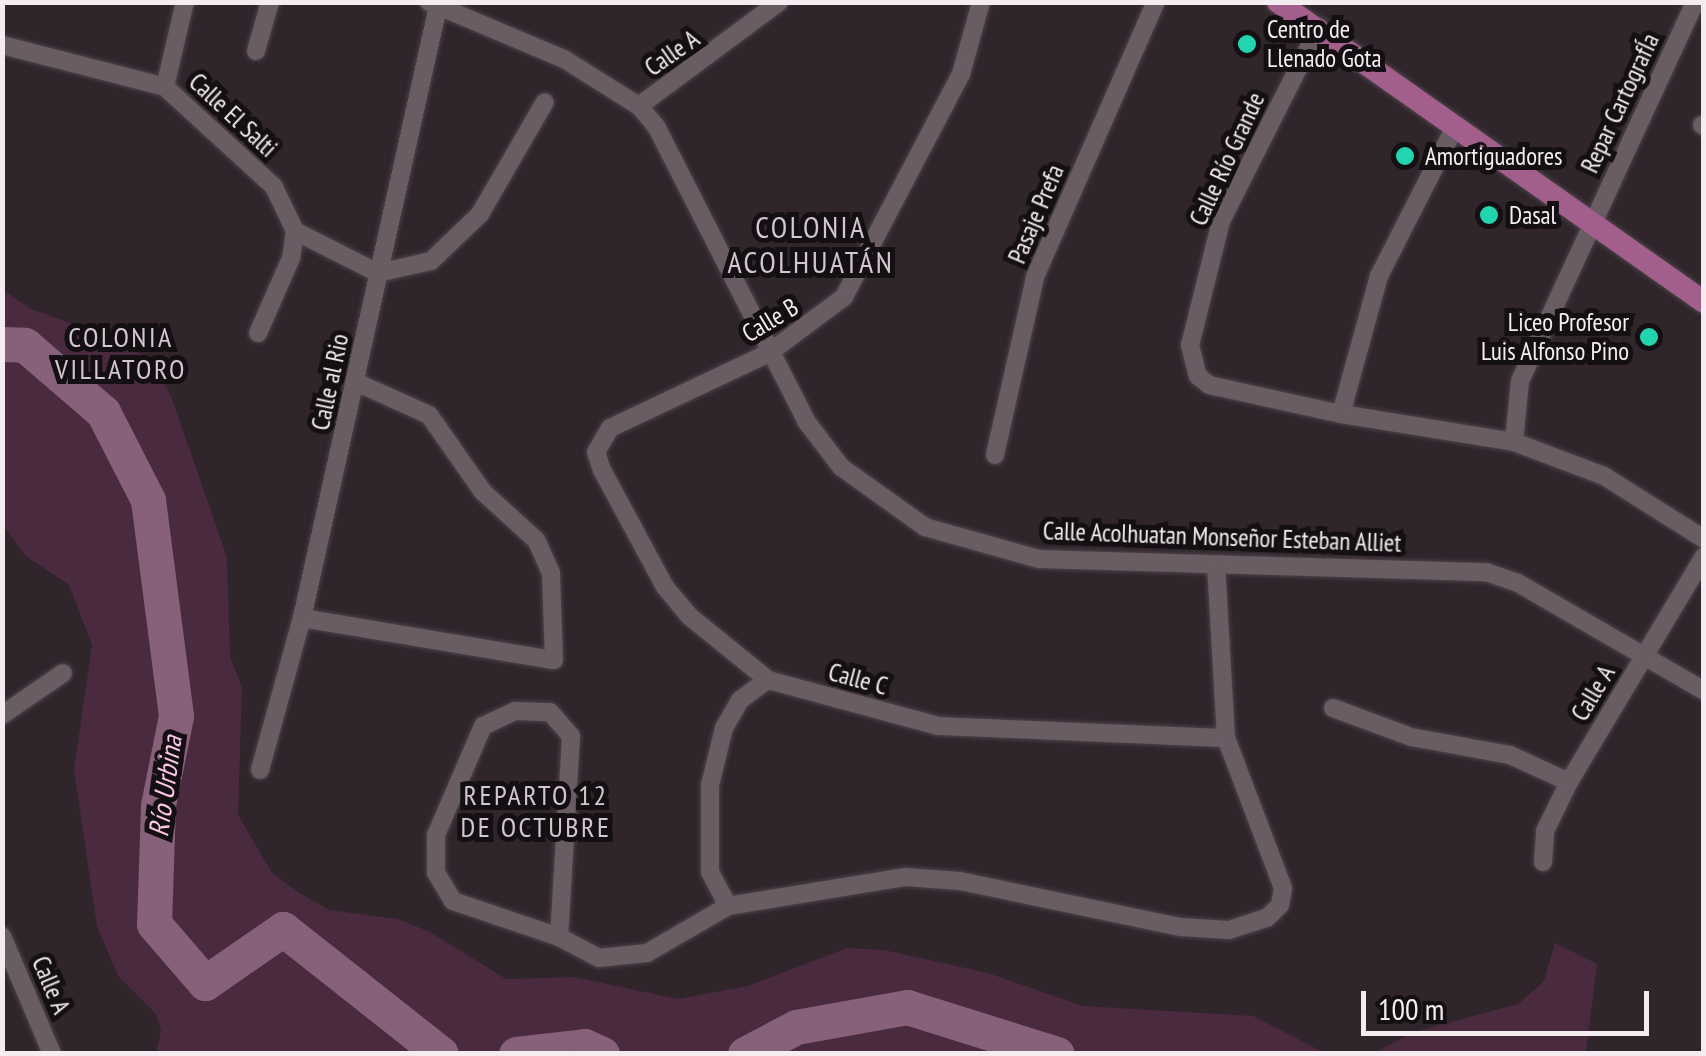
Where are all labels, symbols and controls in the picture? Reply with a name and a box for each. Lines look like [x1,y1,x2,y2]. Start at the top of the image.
place label: Centro de Llenado Gota [1267,15,1381,74]
street label: Calle A [639,23,705,83]
street label: Repar CartografÍa [1575,29,1665,177]
marker: Centro de Llenado Gota [1236,33,1258,55]
street label: Calle El Salti [183,67,283,163]
street label: Calle Río Grande [1183,88,1271,230]
place label: Amortiguadores [1425,141,1563,171]
marker: Amortiguadores [1394,145,1416,167]
street label: Pasaje Prefa [1002,160,1070,268]
place label: Dasal [1509,200,1556,230]
marker: Dasal [1478,204,1500,226]
district label: COLONIA ACOLHUATÁN [728,209,894,280]
street label: Calle B [736,292,804,348]
place label: Liceo Profesor Luis Alfonso Pino [1480,308,1629,367]
district label: COLONIA VILLATORO [55,320,187,386]
marker: Liceo Profesor Luis Alfonso Pino [1638,326,1660,348]
street label: Calle al Rio [305,331,355,433]
street label: Calle Acolhuatan Monseñor Esteban Alliet [1042,516,1402,558]
street label: Calle C [825,657,891,701]
street label: Calle A [1565,659,1621,727]
water label: Río Urbina [141,733,189,839]
district label: REPARTO 12 DE OCTUBRE [461,778,611,844]
street label: Calle A [25,951,77,1019]
scale bar [1366,971,1654,1033]
text: 100 m [1378,989,1444,1028]

